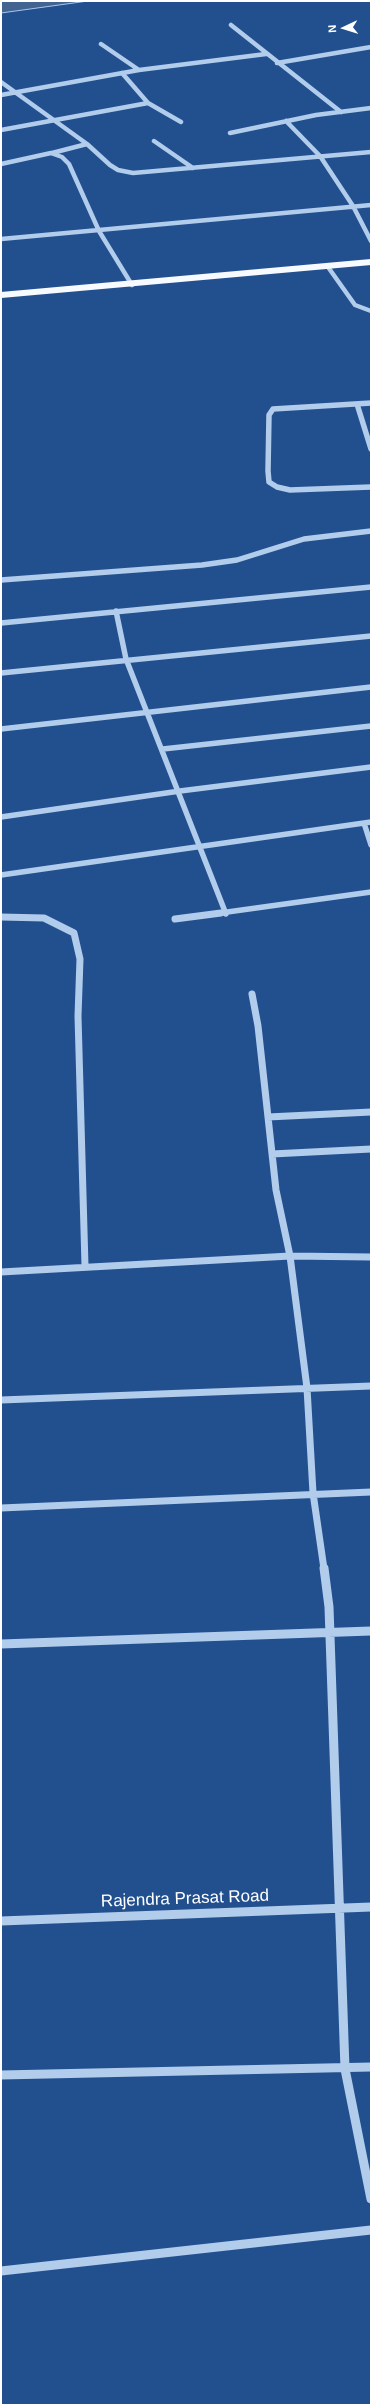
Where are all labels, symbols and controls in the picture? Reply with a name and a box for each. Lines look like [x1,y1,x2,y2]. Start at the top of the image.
north arrow [324,8,364,48]
text: N [326,24,338,33]
street label: Rajendra Prasat Road [101,1886,269,1912]

